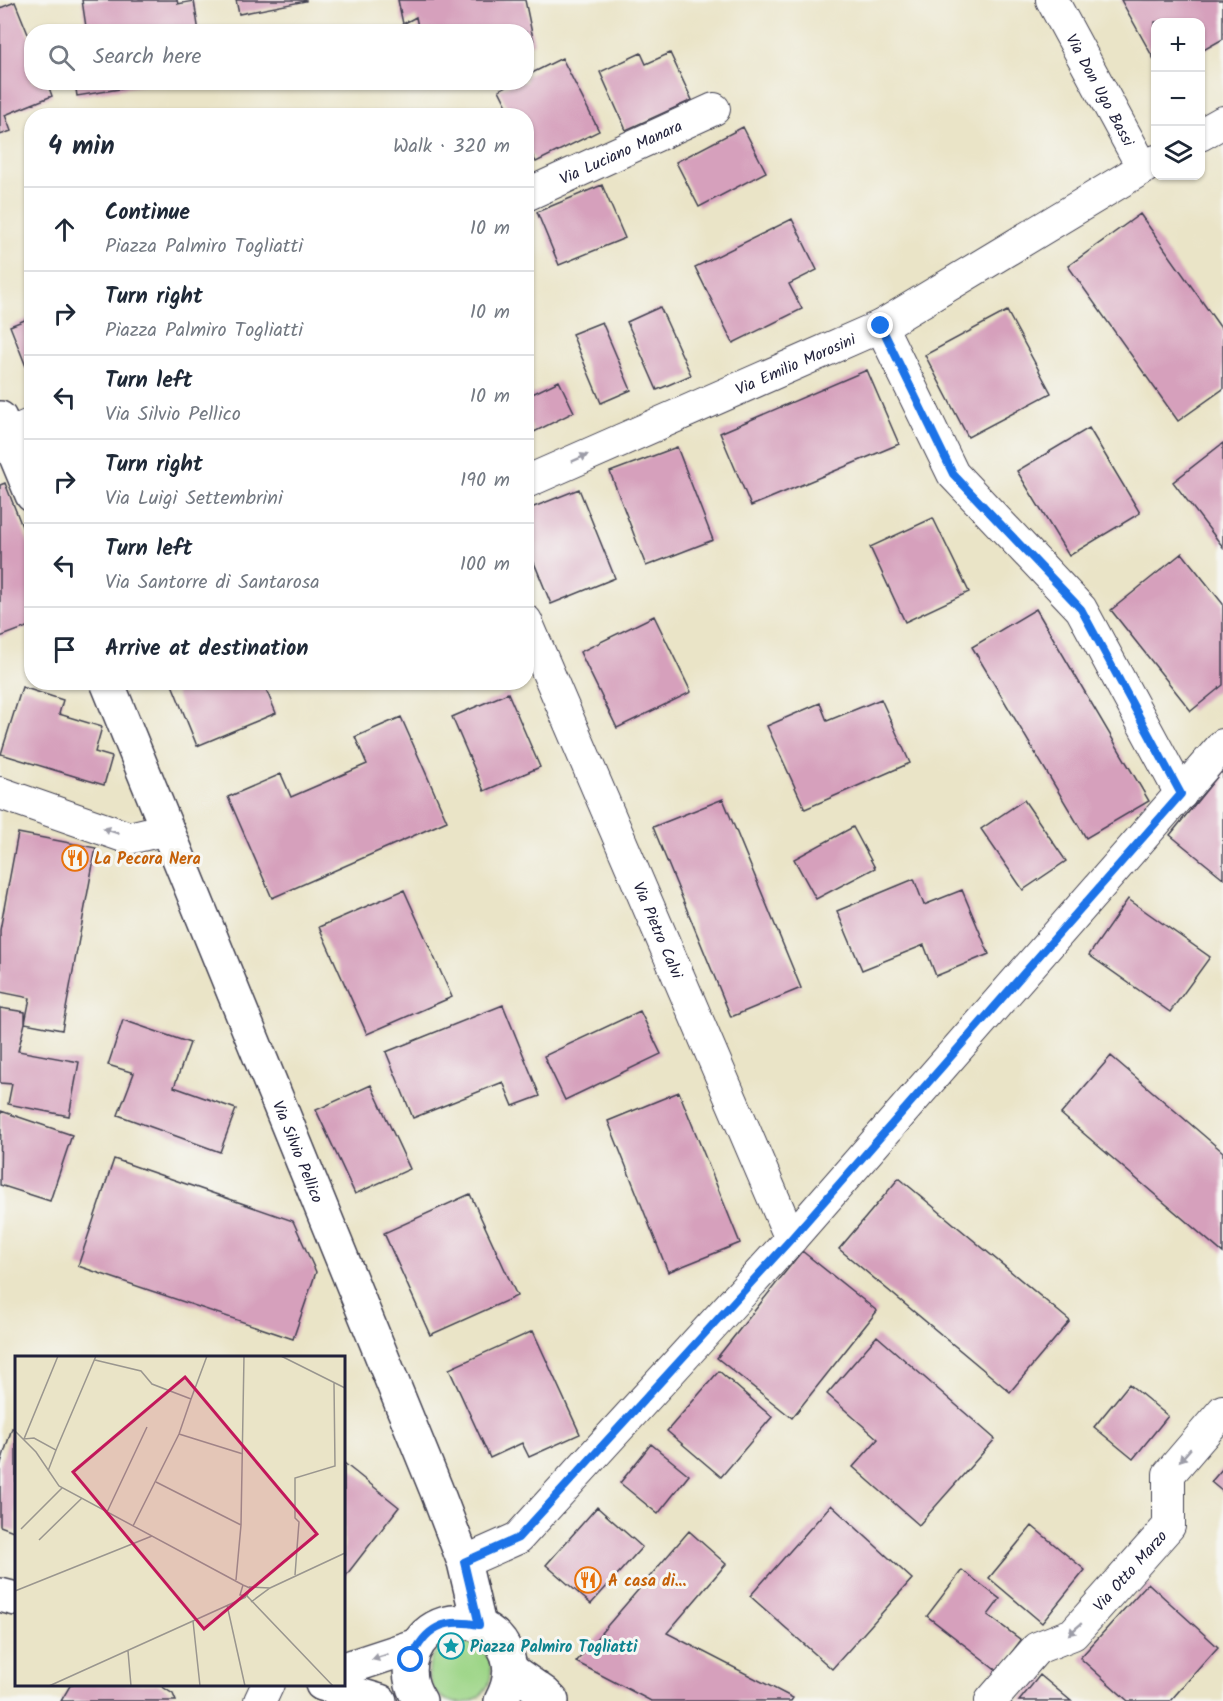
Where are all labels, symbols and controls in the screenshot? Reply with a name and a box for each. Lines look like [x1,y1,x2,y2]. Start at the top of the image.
map controls [1151,18,1205,180]
button: + [1151,18,1205,72]
search box [24,24,534,90]
street label: Via Don Ugo Bassi [1059,30,1141,152]
text: Search here [93,40,201,75]
icon: search [45,41,78,74]
button: − [1151,72,1205,126]
street label: Via Luciano Manara [556,114,687,192]
text: 4 min [48,126,115,168]
button: layers [1151,126,1205,180]
text: Walk · 320 m [393,131,510,163]
text: Continue [105,196,190,231]
icon: ahead [48,213,81,246]
text: 10 m [470,213,510,245]
text: Piazza Palmiro Togliatti [105,231,303,263]
text: Turn right [105,280,203,315]
icon: right [48,297,81,330]
text: 10 m [470,297,510,329]
route end [867,312,893,338]
text: Piazza Palmiro Togliatti [105,315,303,347]
street label: Via Emilio Morosini [732,327,861,402]
text: Turn left [105,364,192,399]
icon: left [48,381,81,414]
text: 10 m [470,381,510,413]
text: Via Silvio Pellico [105,399,241,431]
text: Turn right [105,448,203,483]
one-way arrow [571,453,589,463]
icon: right [48,465,81,498]
text: 190 m [460,465,510,497]
text: Via Luigi Settembrini [105,483,283,515]
text: Turn left [105,532,192,567]
icon: left [48,549,81,582]
text: 100 m [460,549,510,581]
text: Via Santorre di Santarosa [105,567,320,599]
text: Arrive at destination [105,632,308,667]
icon: arrive [48,633,81,666]
one-way arrow [102,826,120,836]
restaurant icon: La Pecora Nera [60,843,90,873]
place label: La Pecora Nera [94,847,201,872]
street label: Via Pietro Calvi [625,878,689,984]
street label: Via Silvio Pellico [265,1097,329,1207]
inset map [15,1356,345,1686]
one-way arrow [1179,1447,1192,1462]
street label: Via Otto Marzo [1088,1525,1174,1618]
restaurant icon: A casa di... [573,1565,603,1595]
place label: A casa di... [608,1569,686,1594]
one-way arrow [1068,1622,1083,1635]
place icon: Piazza Palmiro Togliatti [436,1631,466,1661]
place label: Piazza Palmiro Togliatti [470,1635,638,1660]
route start [397,1646,423,1672]
one-way arrow [371,1653,389,1663]

